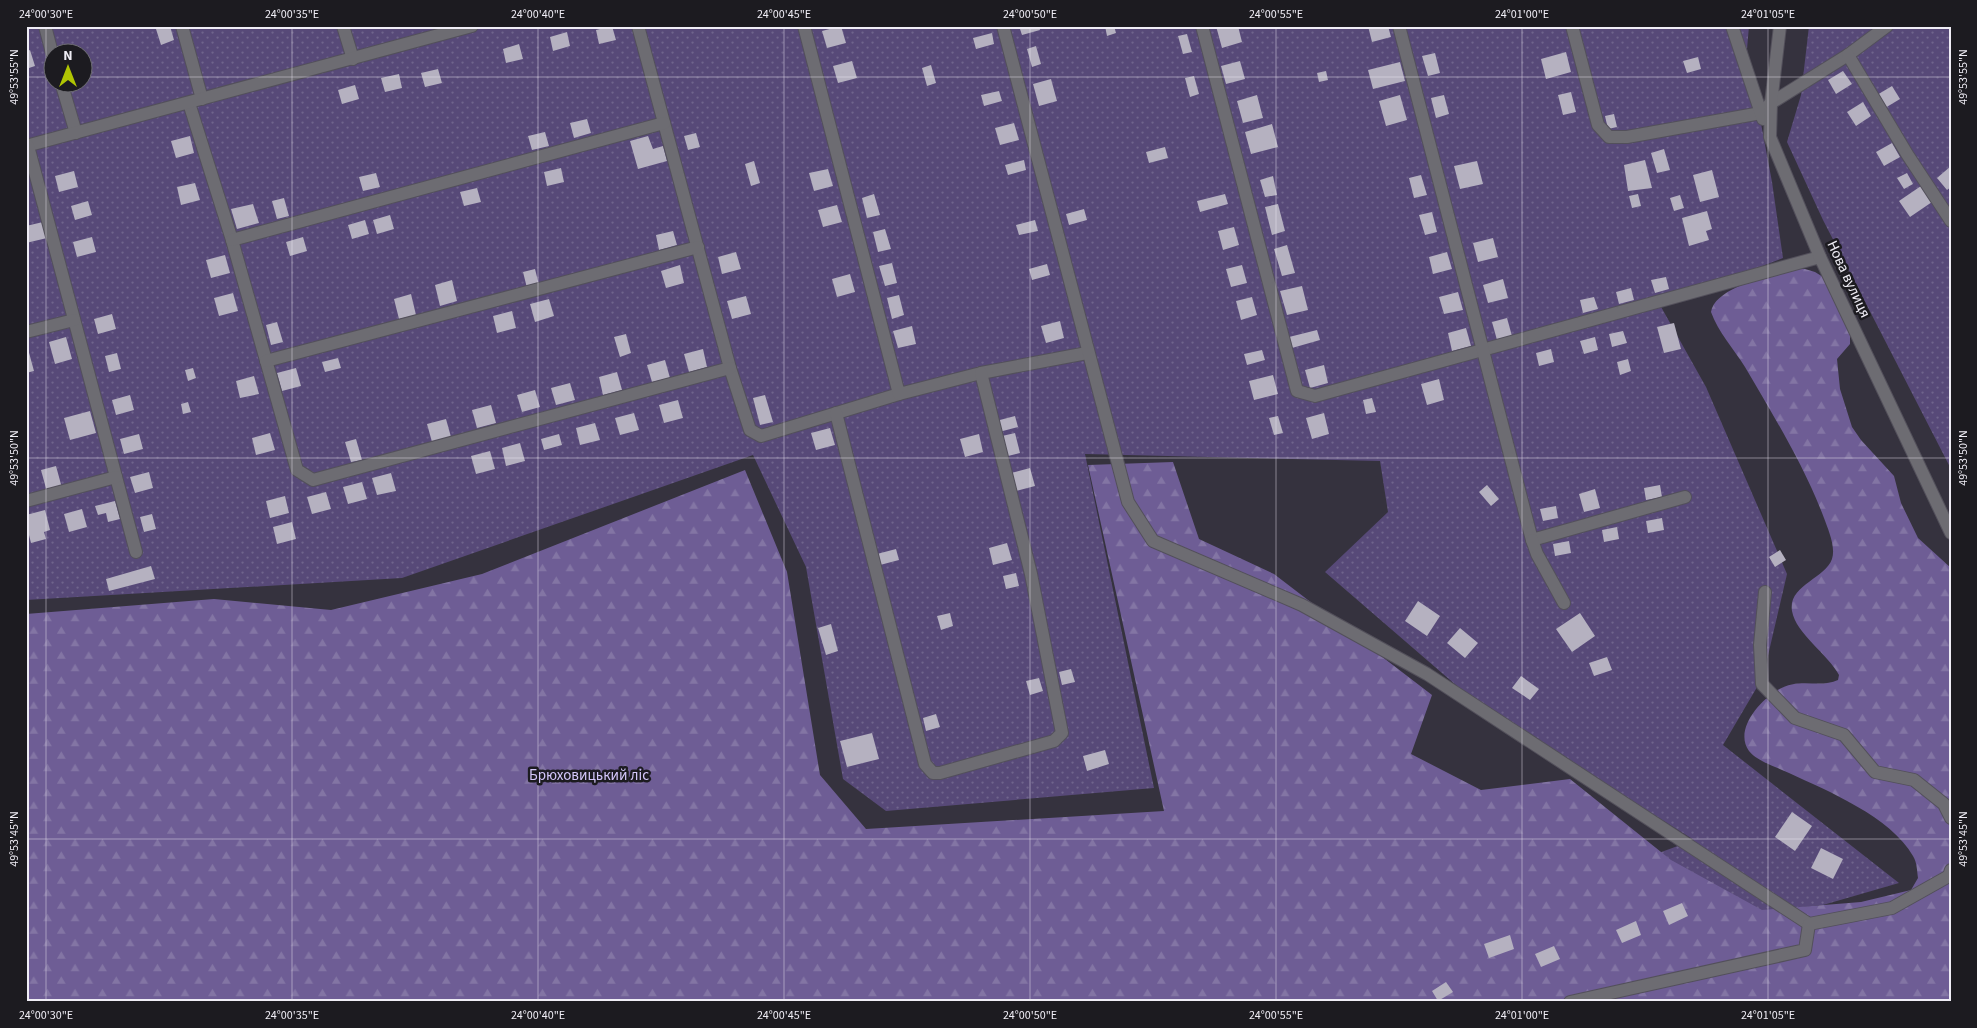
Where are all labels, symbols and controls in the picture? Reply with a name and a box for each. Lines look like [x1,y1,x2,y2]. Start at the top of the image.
text: 24°00'30"E [19,6,73,23]
text: 24°00'35"E [265,6,319,23]
text: 24°00'40"E [511,6,565,23]
text: 24°00'45"E [757,6,811,23]
text: 24°00'50"E [1003,6,1057,23]
text: 24°00'55"E [1249,6,1303,23]
text: 24°01'00"E [1495,6,1549,23]
text: 24°01'05"E [1741,6,1795,23]
north arrow [42,42,92,92]
text: N [63,46,73,66]
text: 49°53'55"N [6,49,23,105]
text: 49°53'55"N [1955,49,1972,105]
street label: Нова вулиця [1821,237,1876,321]
text: 49°53'50"N [6,430,23,486]
text: 49°53'50"N [1955,430,1972,486]
park label: Брюховицький ліс [529,765,649,786]
text: 49°53'45"N [6,811,23,867]
text: 49°53'45"N [1955,811,1972,867]
text: 24°00'30"E [19,1007,73,1024]
text: 24°00'35"E [265,1007,319,1024]
text: 24°00'40"E [511,1007,565,1024]
text: 24°00'45"E [757,1007,811,1024]
text: 24°00'50"E [1003,1007,1057,1024]
text: 24°00'55"E [1249,1007,1303,1024]
text: 24°01'00"E [1495,1007,1549,1024]
text: 24°01'05"E [1741,1007,1795,1024]

